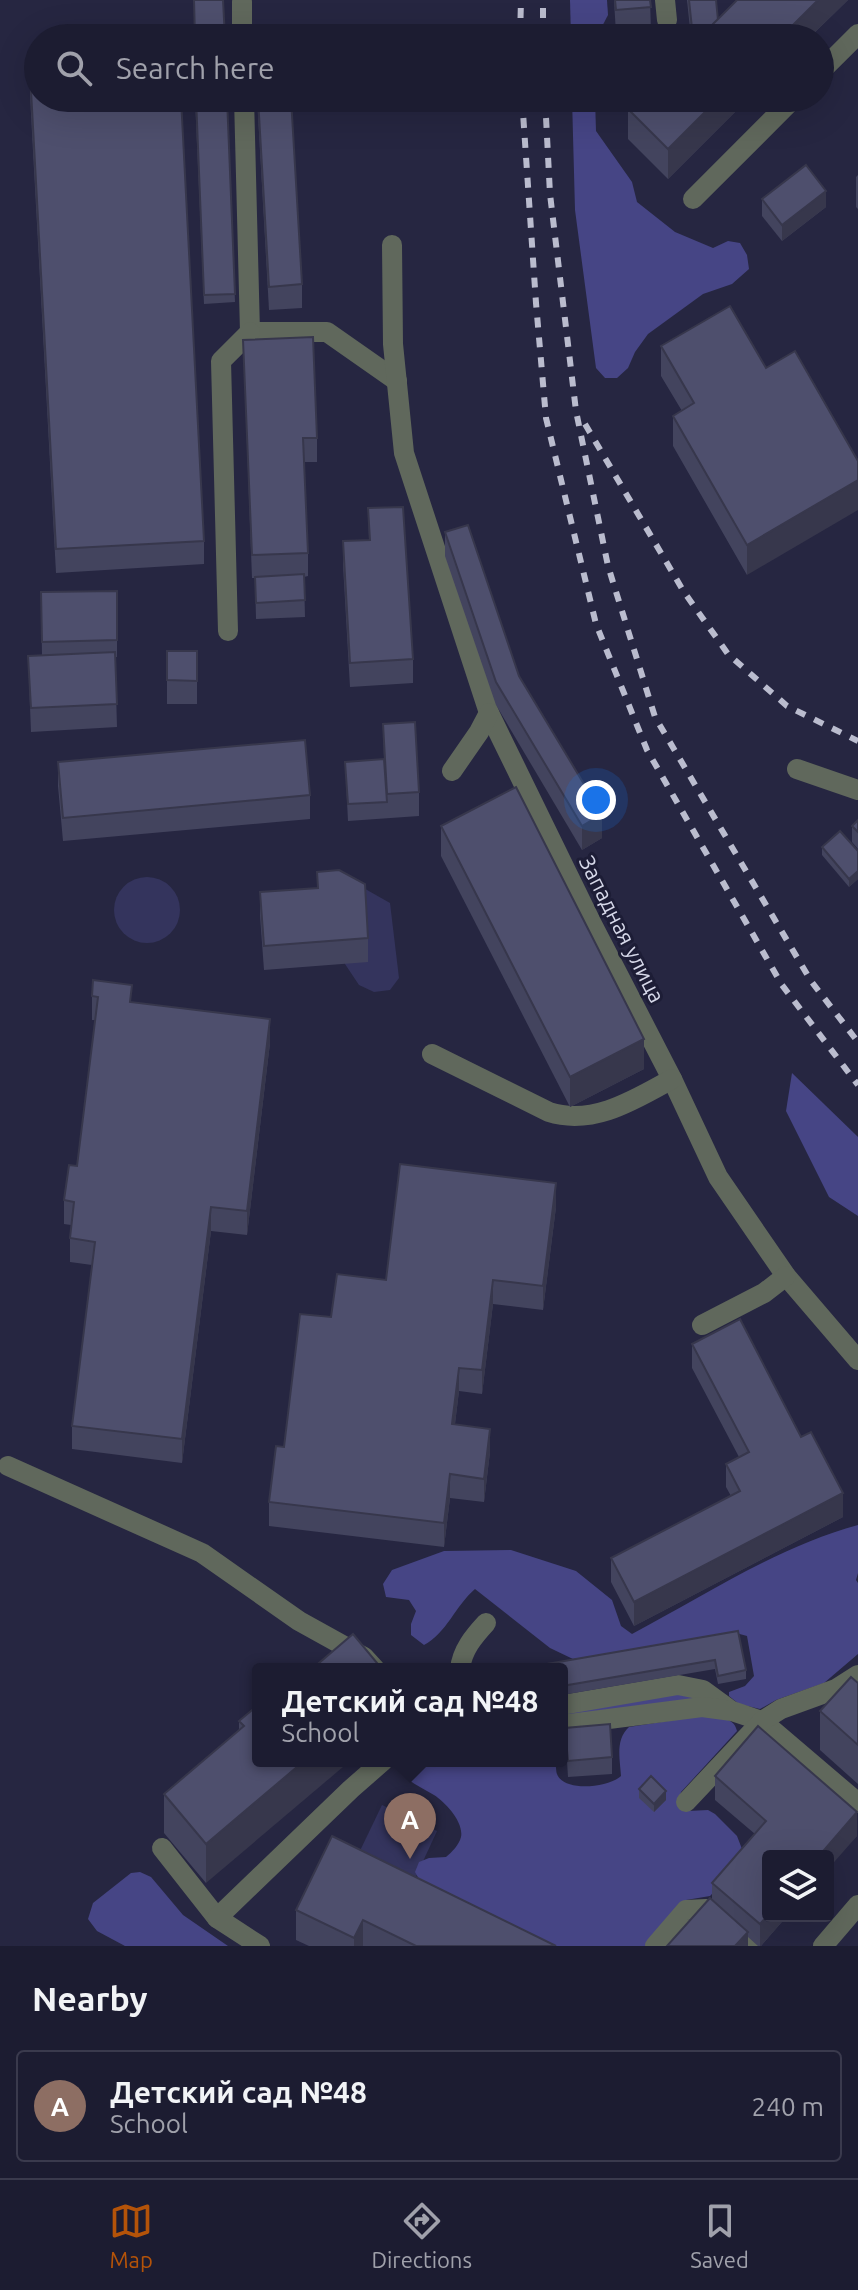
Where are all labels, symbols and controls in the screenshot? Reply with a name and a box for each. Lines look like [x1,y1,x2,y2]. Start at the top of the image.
search box [24,24,834,112]
icon: search [52,46,96,90]
text: Search here [116,51,275,85]
your location [576,780,616,820]
street label: Западная улица [575,851,670,1007]
popup [252,1663,568,1767]
text: Детский сад №48 [282,1684,538,1718]
text: School [282,1718,359,1747]
pin: A [384,1793,436,1859]
map controls [762,1850,834,1922]
button: layers [762,1850,834,1922]
text: Nearby [32,1979,147,2017]
text: Детский сад №48 [110,2075,367,2109]
text: A [51,2092,69,2121]
text: 240 m [752,2092,824,2121]
text: School [110,2109,188,2138]
tab: Map [109,2199,153,2272]
tab: Directions [371,2199,472,2272]
tab: Saved [690,2199,749,2272]

